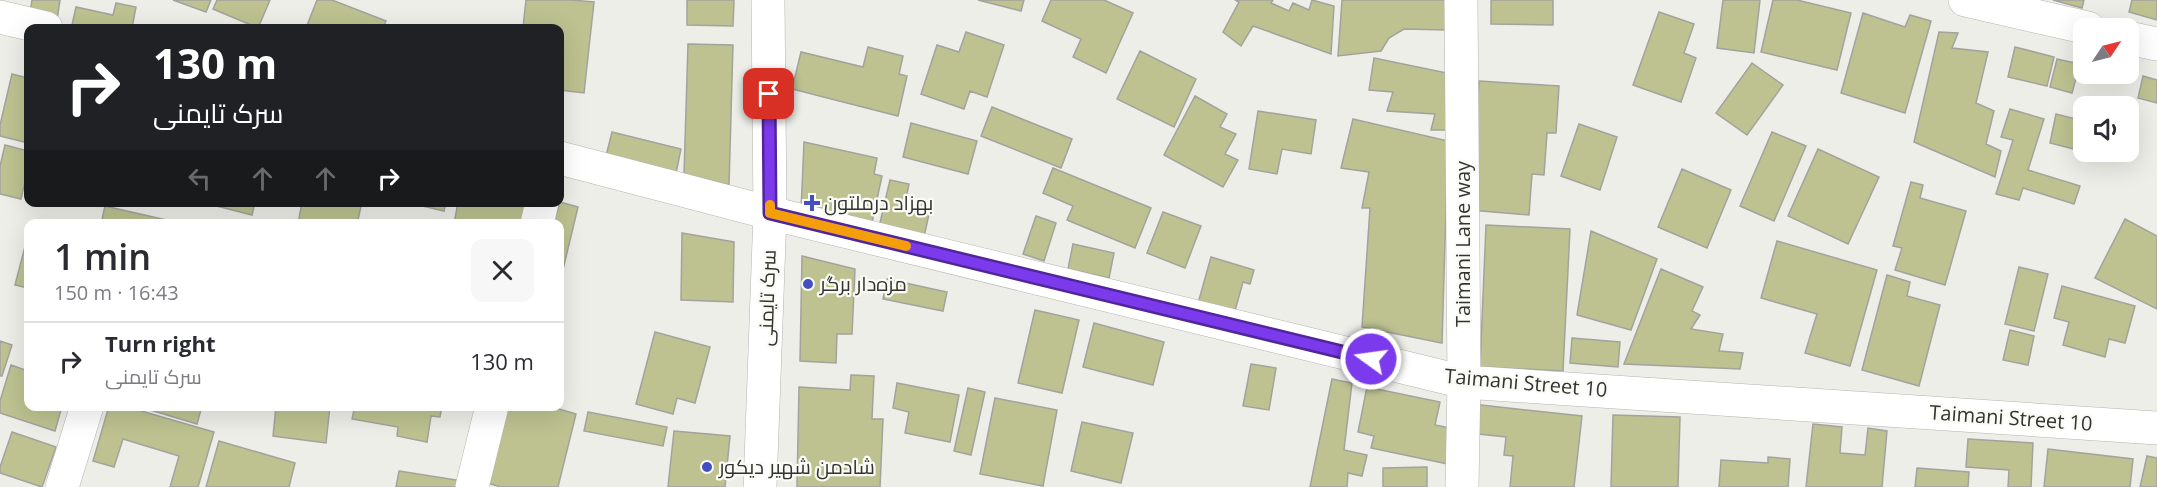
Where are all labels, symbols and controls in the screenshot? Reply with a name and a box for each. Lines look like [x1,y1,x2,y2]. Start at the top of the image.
north arrow [2073,18,2139,84]
map controls [2073,18,2139,162]
text: 130 m [153,34,277,91]
icon: right [54,48,132,126]
pin [743,68,794,119]
icon: arrive [752,77,785,110]
text: سرک تایمنی [153,94,284,131]
button: sound [2073,96,2139,162]
street label: Taimani Lane way [1449,160,1476,327]
icon: left [183,162,216,195]
icon: ahead [246,162,279,195]
icon: ahead [309,162,342,195]
icon: right [372,162,405,195]
place label: بهزاد درملتون [824,189,933,216]
marker: بهزاد درملتون [805,196,819,210]
text: 1 min [54,232,151,281]
button: close [471,239,534,302]
street label: سرک تایمنی [751,249,782,347]
place label: مزه‌دار برگر [819,270,907,297]
marker: مزه‌دار برگر [801,277,815,291]
text: 150 m · 16:43 [54,279,179,306]
position arrow [1339,327,1403,391]
text: Turn right [105,328,216,358]
icon: right [54,345,87,378]
text: 130 m [470,346,534,376]
street label: Taimani Street 10 [1444,362,1609,403]
text: سرک تایمنی [105,363,202,390]
street label: Taimani Street 10 [1929,398,2093,437]
place label: شادمن شهیر دیکور [718,453,875,480]
marker: شادمن شهیر دیکور [700,460,714,474]

